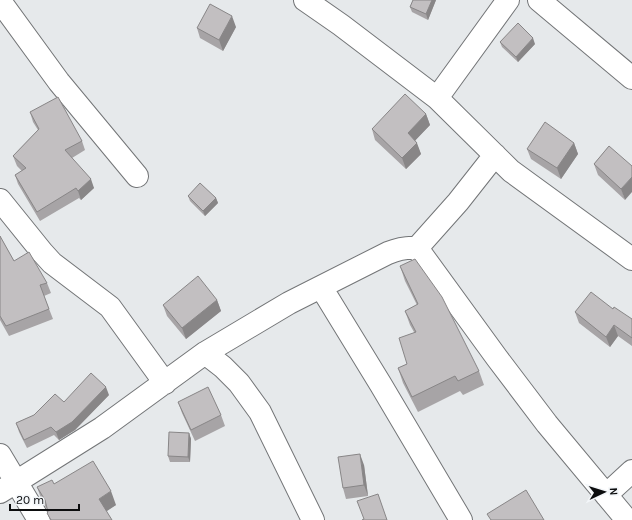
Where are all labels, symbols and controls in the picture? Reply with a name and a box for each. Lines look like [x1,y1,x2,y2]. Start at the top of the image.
north arrow [584,472,624,512]
scale bar [10,486,79,512]
text: N [607,487,620,496]
text: 20 m [16,493,44,507]

